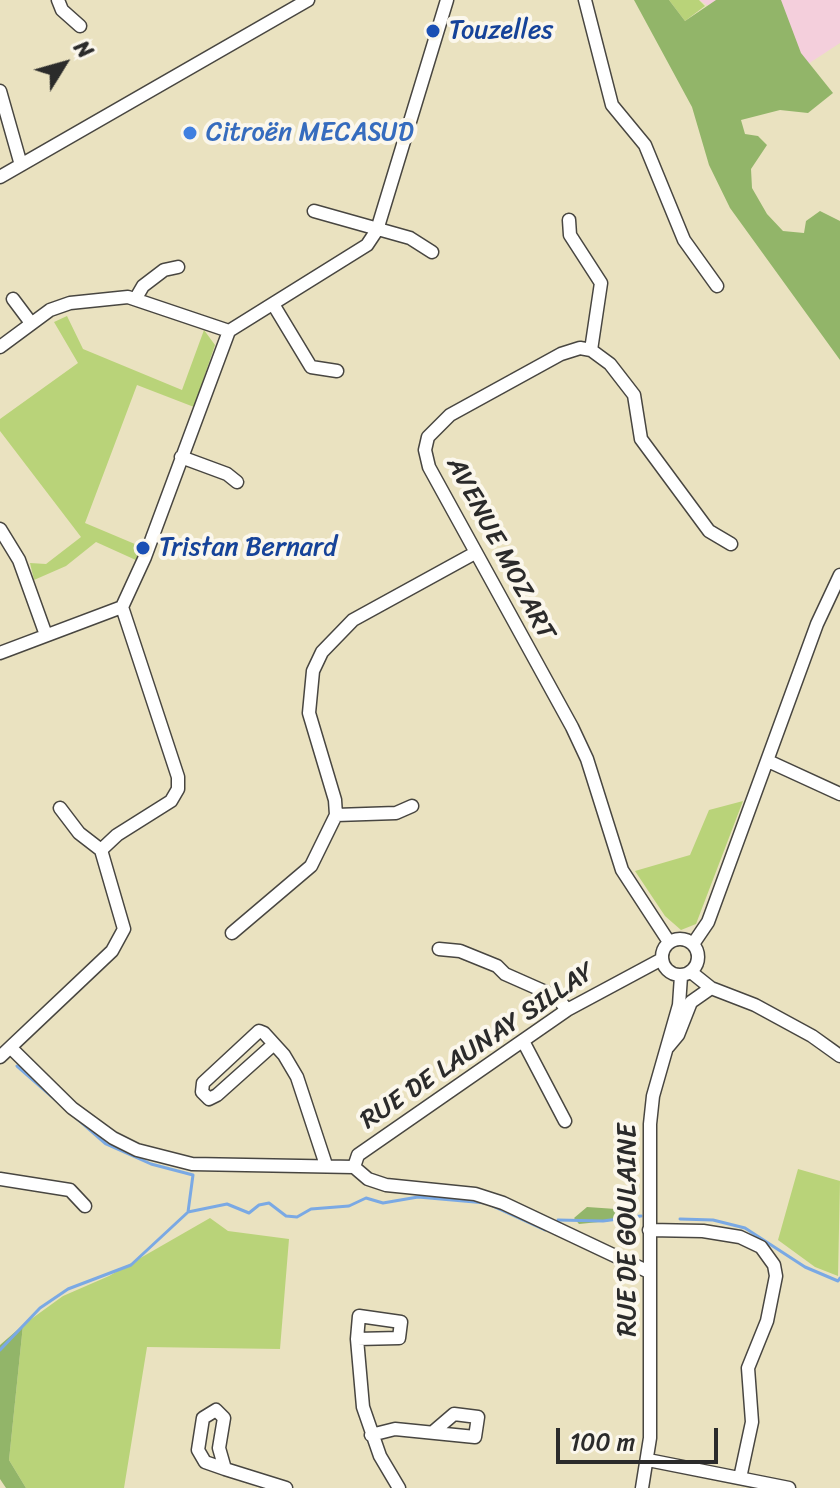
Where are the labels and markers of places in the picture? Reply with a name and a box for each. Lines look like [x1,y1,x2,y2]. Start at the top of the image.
place label: Touzelles [449,15,553,47]
marker: Touzelles [424,22,442,40]
place label: Citroën MECASUD [206,117,414,149]
marker: Citroën MECASUD [181,124,199,142]
place label: Tristan Bernard [159,532,337,564]
marker: Tristan Bernard [134,539,152,557]

